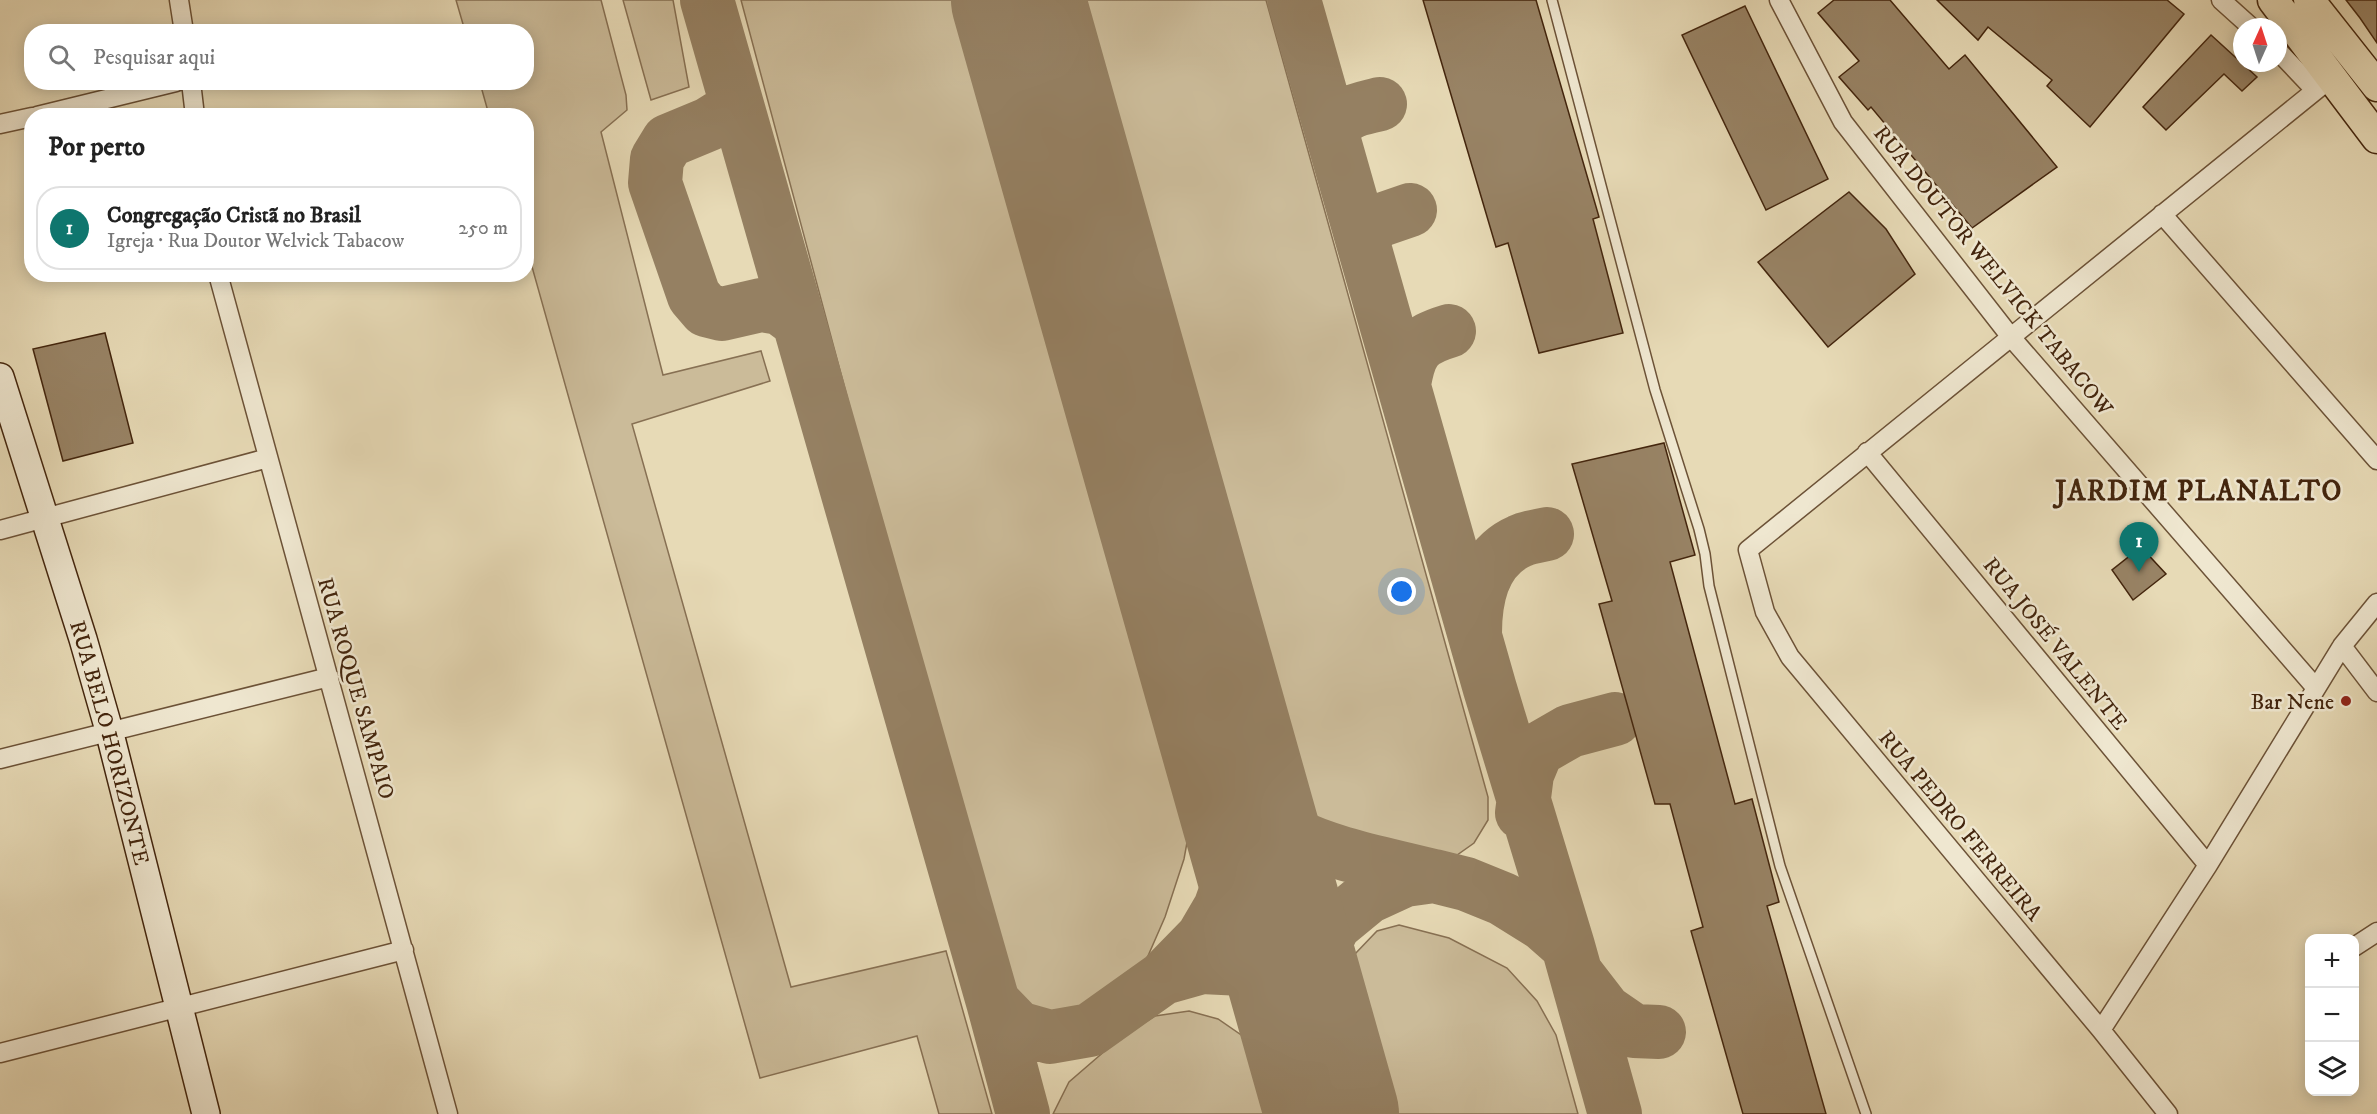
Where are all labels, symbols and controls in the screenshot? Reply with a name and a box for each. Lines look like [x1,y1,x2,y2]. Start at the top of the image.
north arrow [2233,18,2287,72]
search box [24,24,534,90]
icon: search [45,41,78,74]
text: Pesquisar aqui [93,44,215,71]
street label: RUA DOUTOR WELVICK TABACOW [1867,120,2119,422]
text: Por perto [48,131,145,164]
text: Congregação Cristã no Brasil [107,202,361,229]
text: 1 [66,216,73,241]
text: 250 m [458,216,508,241]
text: Igreja · Rua Doutor Welvick Tabacow [107,229,404,254]
district label: JARDIM PLANALTO [2052,474,2343,509]
pin: 1 [2120,522,2158,572]
street label: RUA JOSÉ VALENTE [1977,552,2133,736]
street label: RUA ROQUE SAMPAIO [311,574,400,802]
your location [1387,577,1416,606]
street label: RUA BELO HORIZONTE [63,617,155,868]
place label: Bar Nene [2251,689,2334,716]
marker: Bar Nene [2339,694,2353,708]
street label: RUA PEDRO FERREIRA [1872,725,2048,927]
map controls [2305,934,2359,1096]
button: + [2305,934,2359,988]
button: − [2305,988,2359,1042]
button: layers [2305,1042,2359,1096]

